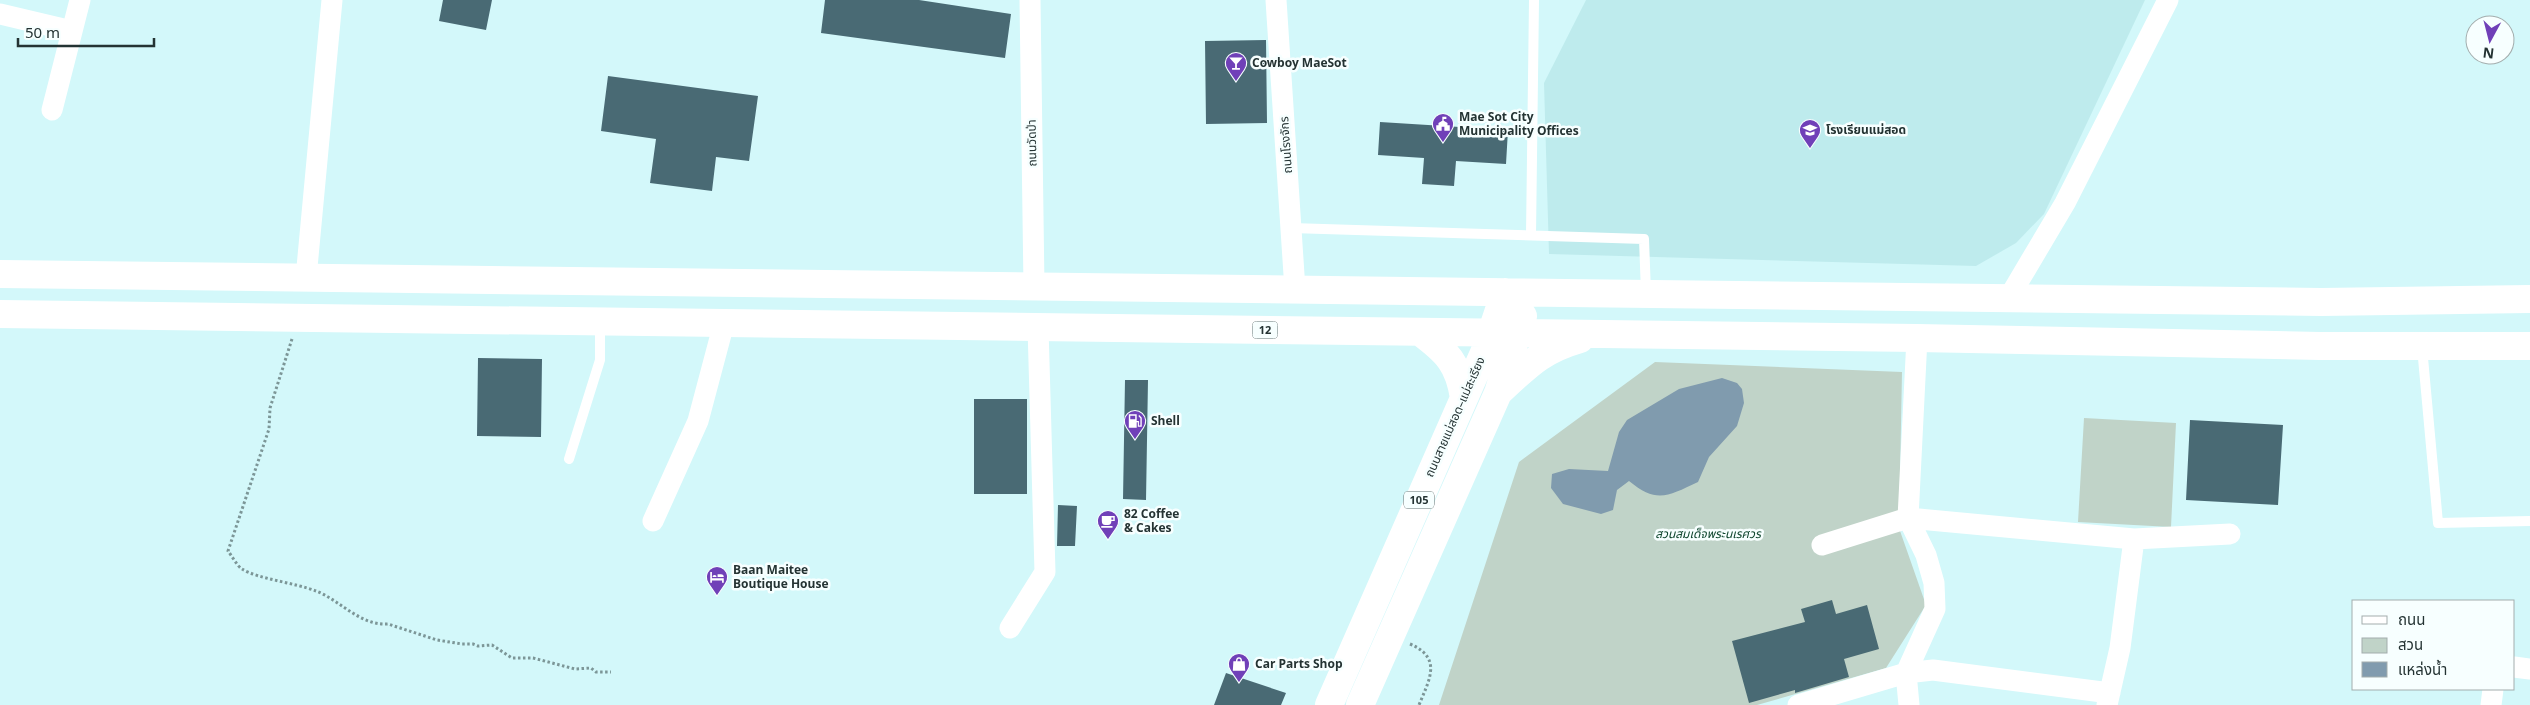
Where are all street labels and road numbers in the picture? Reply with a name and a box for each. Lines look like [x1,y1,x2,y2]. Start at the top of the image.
street label: ถนนโรงจักร [1275,116,1297,174]
street label: ถนนวัดป่า [1023,119,1041,167]
road number: 12 [1252,322,1278,338]
street label: ถนนสายแม่สอด–แม่สะเรียง [1420,354,1490,480]
road number: 105 [1404,492,1434,508]

